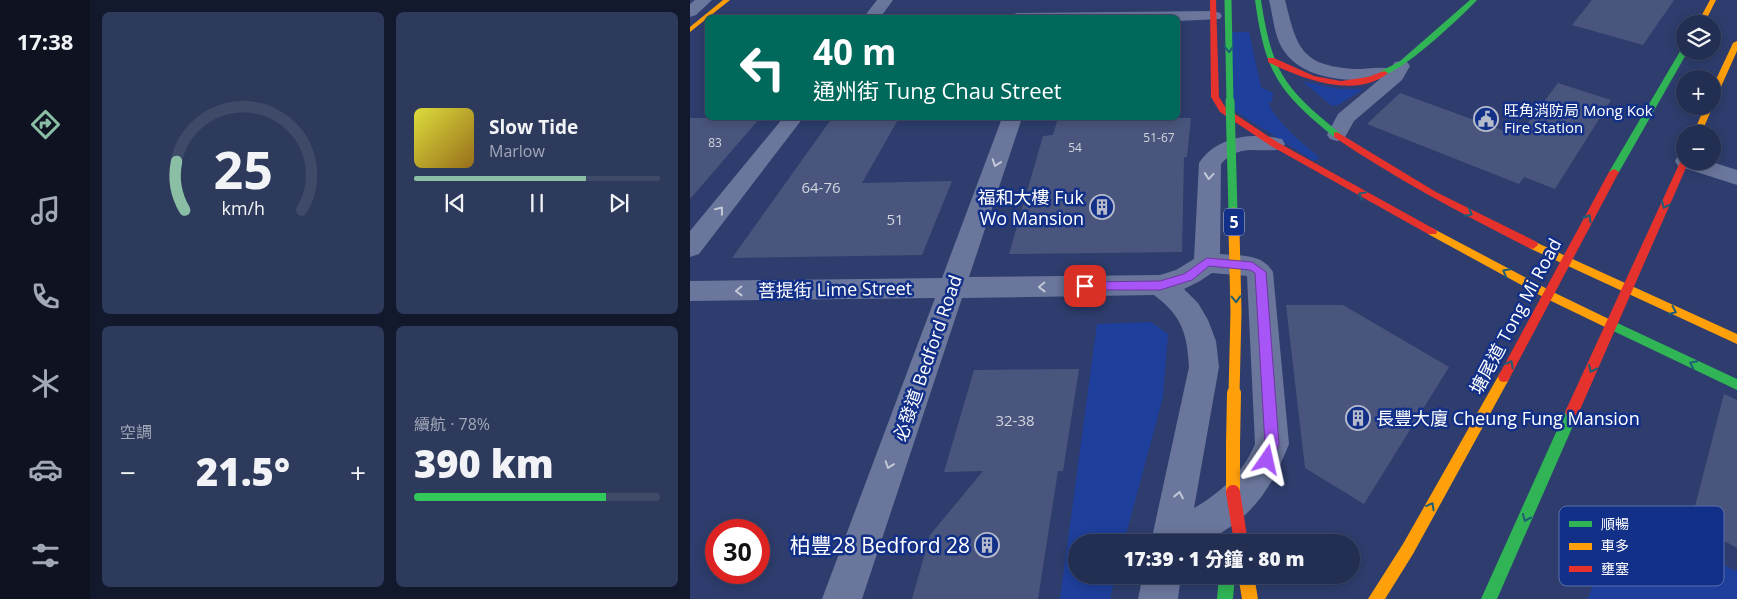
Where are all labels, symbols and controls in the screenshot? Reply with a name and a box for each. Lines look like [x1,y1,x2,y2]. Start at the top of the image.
map controls [1676,15,1721,170]
button: layers [1676,15,1721,60]
text: 17:38 [17,26,73,56]
text: 40 m [813,28,896,75]
icon: left [730,35,795,100]
one-way arrow [1224,45,1234,53]
button: + [1676,70,1721,115]
text: 通州街 Tung Chau Street [813,75,1062,105]
place label: 旺角消防局 Mong Kok Fire Station [1504,100,1653,137]
public building icon: 旺角消防局 Mong Kok Fire Station [1473,106,1499,132]
icon: directions [28,107,63,142]
text: Slow Tide [489,114,578,140]
button: − [1676,125,1721,170]
house number: 51-67 [1143,129,1175,146]
text: 25 [213,133,273,204]
house number: 83 [708,134,722,151]
house number: 54 [1068,139,1082,156]
text: Marlow [489,140,545,162]
one-way arrow [992,159,1002,167]
one-way arrow [1204,172,1215,180]
house number: 64-76 [801,177,841,197]
place label: 福和大樓 Fuk Wo Mansion [978,185,1085,230]
icon: previous [441,189,469,217]
icon: pause [523,189,551,217]
icon: next [605,189,633,217]
one-way arrow [1359,191,1368,201]
icon: music [28,193,63,228]
building icon: 福和大樓 Fuk Wo Mansion [1089,194,1115,220]
text: km/h [221,196,265,220]
one-way arrow [1661,200,1672,209]
one-way arrow [1464,206,1473,216]
one-way arrow [715,207,723,216]
road number: 5 [1224,208,1244,236]
house number: 51 [886,209,904,229]
one-way arrow [1582,214,1592,223]
street label: 塘尾道 Tong Mi Road [1464,234,1566,398]
pin [1064,265,1106,307]
one-way arrow [1502,268,1511,278]
street label: 必發道 Bedford Road [887,272,967,444]
icon: arrive [1071,272,1099,300]
street label: 菩提街 Lime Street [758,276,912,302]
icon: phone [28,279,63,314]
one-way arrow [1037,282,1045,292]
one-way arrow [735,285,743,296]
one-way arrow [1231,295,1241,303]
one-way arrow [1668,304,1677,315]
one-way arrow [1689,359,1698,370]
one-way arrow [1504,360,1514,369]
one-way arrow [1587,364,1598,373]
icon: climate [28,366,63,401]
building icon: 長豐大廈 Cheung Fung Mansion [1345,405,1371,431]
place label: 長豐大廈 Cheung Fung Mansion [1376,406,1640,430]
house number: 32-38 [995,410,1035,430]
text: 續航 · 78% [414,413,490,435]
text: 空調 [120,421,152,443]
position arrow [1240,433,1292,485]
text: 390 km [414,437,554,489]
text: 21.5° [196,445,290,497]
icon: car [28,452,63,487]
text: − [120,453,136,491]
text: + [350,453,366,491]
one-way arrow [885,461,895,469]
one-way arrow [1173,490,1183,499]
one-way arrow [1425,502,1435,511]
legend [1559,506,1724,586]
one-way arrow [1521,513,1532,522]
text: 順暢 [1601,514,1629,533]
speed limit sign: 30 [705,519,770,584]
place label: 柏豐28 Bedford 28 [790,531,970,559]
building icon: 柏豐28 Bedford 28 [974,532,1000,558]
text: 車多 [1601,536,1629,555]
icon: filters [28,538,63,573]
text: 17:39 · 1 分鐘 · 80 m [1123,546,1305,572]
text: 壅塞 [1601,559,1629,578]

